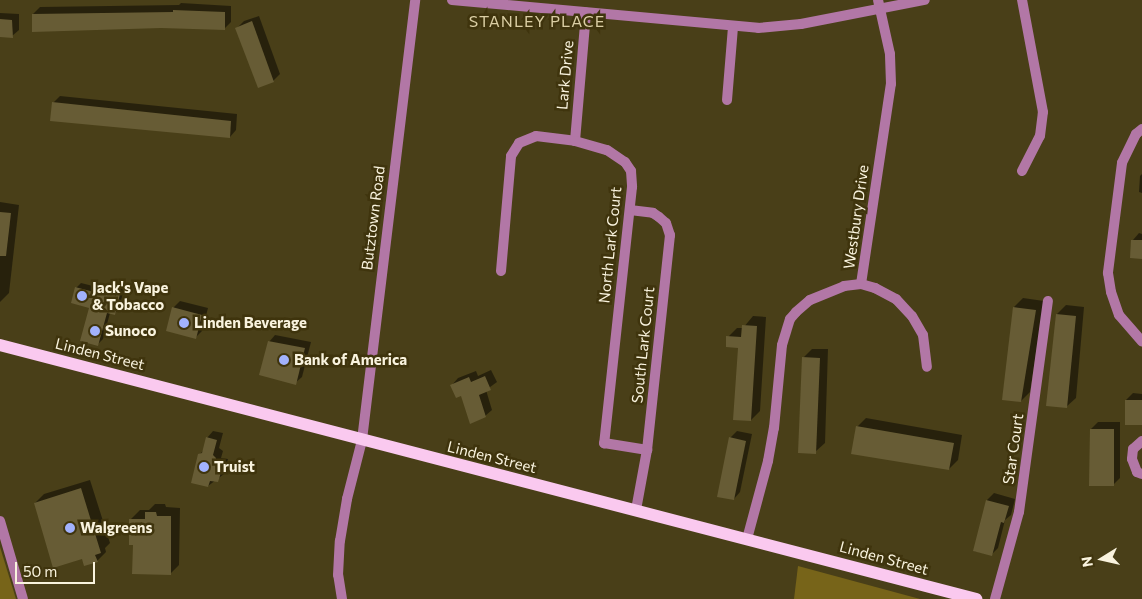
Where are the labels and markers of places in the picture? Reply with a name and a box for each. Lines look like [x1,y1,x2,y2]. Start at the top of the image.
place label: Jack's Vape & Tobacco [92,278,168,313]
marker: Jack's Vape & Tobacco [76,290,88,302]
place label: Linden Beverage [194,314,307,332]
marker: Linden Beverage [178,317,190,329]
place label: Sunoco [105,322,156,340]
marker: Sunoco [89,325,101,337]
place label: Bank of America [294,351,407,369]
marker: Bank of America [278,354,290,366]
place label: Truist [214,458,255,476]
marker: Truist [198,461,210,473]
place label: Walgreens [80,519,153,537]
marker: Walgreens [64,522,76,534]

